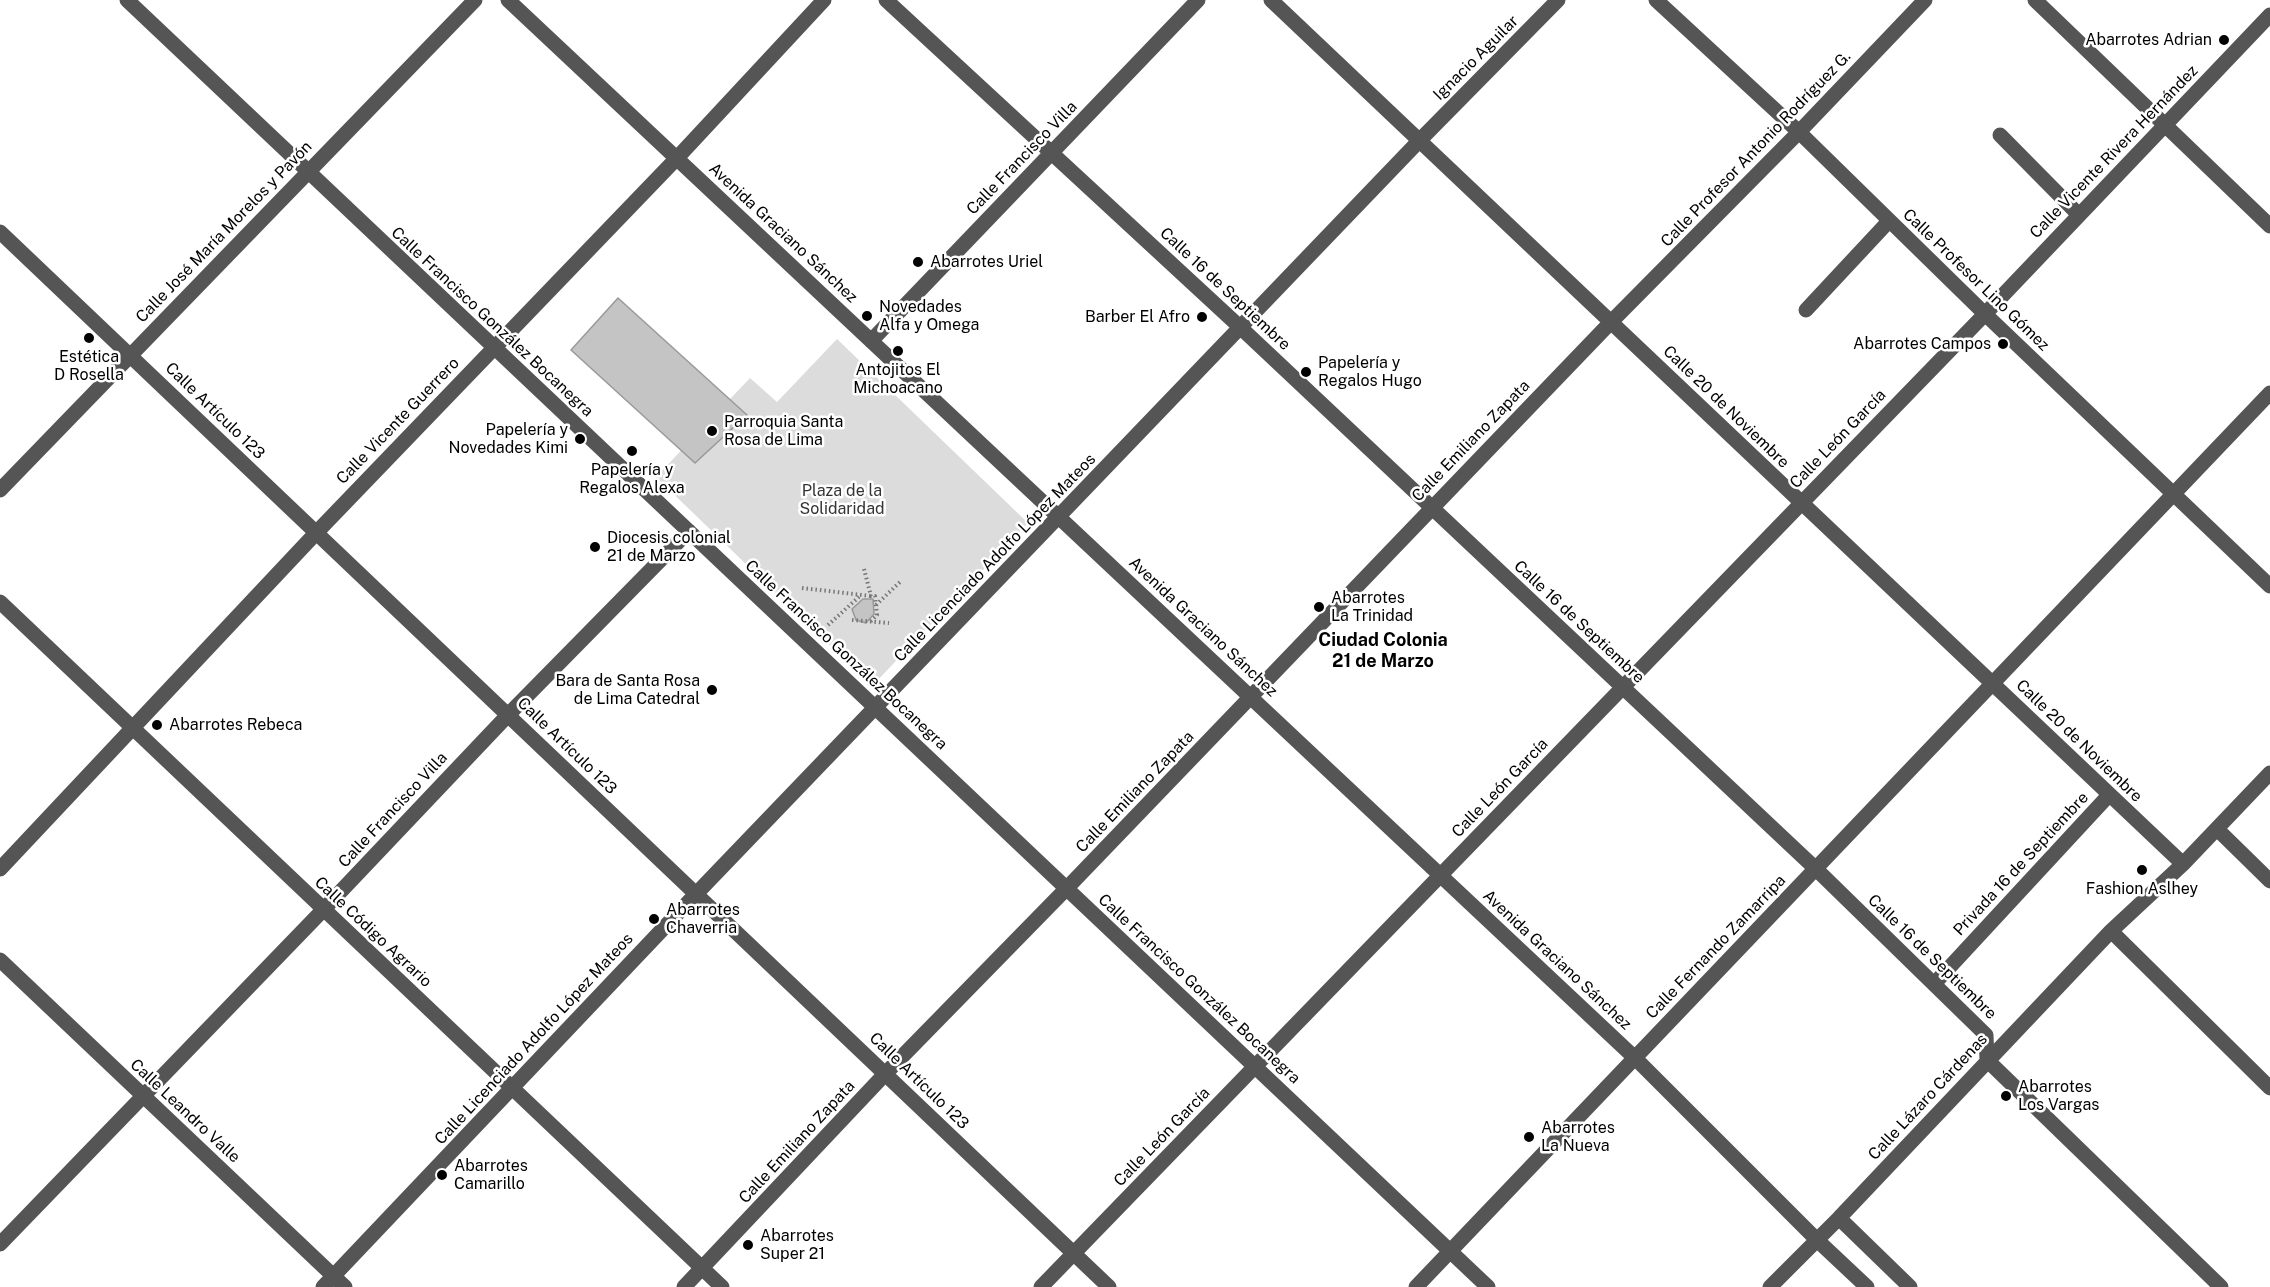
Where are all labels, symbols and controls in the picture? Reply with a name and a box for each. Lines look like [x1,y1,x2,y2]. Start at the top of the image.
street label: Ignacio Aguilar [1430,12,1522,104]
place label: Abarrotes Adrian [2085,30,2212,50]
marker: Abarrotes Adrian [2217,33,2231,47]
street label: Calle Profesor Antonio Rodríguez G. [1657,47,1855,251]
street label: Calle Vicente Rivera Hernández [2026,61,2202,243]
street label: Calle Francisco Villa [963,97,1081,219]
street label: Calle José María Morelos y Pavón [132,137,316,327]
street label: Avenida Graciano Sánchez [705,159,861,307]
street label: Calle Profesor Lino Gómez [1899,205,2053,355]
street label: Calle Francisco González Bocanegra [387,223,597,421]
street label: Calle 16 de Septiembre [1156,224,1294,354]
place label: Abarrotes Uriel [930,252,1043,272]
marker: Abarrotes Uriel [911,255,925,269]
place label: Novedades Alfa y Omega [879,297,979,335]
place label: Barber El Afro [1085,307,1190,327]
marker: Novedades Alfa y Omega [860,309,874,323]
marker: Barber El Afro [1195,310,1209,324]
marker: Estética D Rosella [82,331,96,345]
place label: Abarrotes Campos [1853,334,1991,354]
marker: Abarrotes Campos [1996,337,2010,351]
street label: Calle 20 de Noviembre [1659,342,1793,472]
marker: Antojitos El Michoacano [891,344,905,358]
place label: Estética D Rosella [54,347,124,385]
place label: Papelería y Regalos Hugo [1318,353,1422,391]
street label: Calle Vicente Guerrero [332,354,464,488]
street label: Calle Artículo 123 [161,359,269,463]
place label: Antojitos El Michoacano [853,360,943,398]
marker: Papelería y Regalos Hugo [1299,365,1313,379]
street label: Calle Emiliano Zapata [1408,376,1534,506]
street label: Calle León García [1786,386,1890,492]
place label: Parroquia Santa Rosa de Lima [724,412,843,450]
place label: Papelería y Novedades Kimi [448,420,568,458]
marker: Parroquia Santa Rosa de Lima [705,424,719,438]
marker: Papelería y Novedades Kimi [573,432,587,446]
marker: Papelería y Regalos Alexa [625,444,639,458]
street label: Calle Licenciado Adolfo López Mateos [890,450,1100,666]
place label: Papelería y Regalos Alexa [579,460,685,498]
park label: Plaza de la Solidaridad [799,481,885,519]
place label: Diocesis colonial 21 de Marzo [607,528,731,566]
marker: Diocesis colonial 21 de Marzo [588,540,602,554]
street label: Avenida Graciano Sánchez [1125,553,1281,701]
street label: Calle Francisco González Bocanegra [741,556,951,754]
street label: Calle 16 de Septiembre [1510,557,1648,687]
place label: Abarrotes La Trinidad [1331,588,1413,626]
marker: Abarrotes La Trinidad [1312,600,1326,614]
district label: Ciudad Colonia 21 de Marzo [1318,629,1448,672]
place label: Bara de Santa Rosa de Lima Catedral [555,671,700,709]
street label: Calle 20 de Noviembre [2012,676,2146,806]
marker: Bara de Santa Rosa de Lima Catedral [705,683,719,697]
street label: Calle Artículo 123 [513,694,621,798]
place label: Abarrotes Rebeca [169,715,302,735]
marker: Abarrotes Rebeca [150,718,164,732]
street label: Calle Emiliano Zapata [1072,727,1198,857]
street label: Calle León García [1448,735,1552,841]
street label: Calle Francisco Villa [335,748,451,872]
street label: Privada 16 de Septiembre [1950,788,2092,940]
marker: Fashion Aslhey [2135,863,2149,877]
street label: Calle Fernando Zamarripa [1642,871,1790,1023]
street label: Calle Código Agrario [310,873,436,991]
place label: Fashion Aslhey [2086,879,2198,899]
street label: Avenida Graciano Sánchez [1479,886,1635,1034]
street label: Calle Francisco González Bocanegra [1094,890,1304,1088]
street label: Calle 16 de Septiembre [1864,891,2000,1023]
place label: Abarrotes Chaverria [666,900,740,938]
marker: Abarrotes Chaverria [647,912,661,926]
street label: Calle Licenciado Adolfo López Mateos [431,929,637,1149]
street label: Calle Artículo 123 [865,1029,973,1133]
street label: Calle Lázaro Cárdenas [1864,1030,1992,1164]
street label: Calle Leandro Valle [126,1055,244,1167]
street label: Calle Emiliano Zapata [735,1077,859,1207]
place label: Abarrotes Los Vargas [2018,1077,2099,1115]
street label: Calle León García [1110,1084,1214,1190]
marker: Abarrotes Los Vargas [1999,1089,2013,1103]
place label: Abarrotes La Nueva [1541,1118,1615,1156]
marker: Abarrotes La Nueva [1522,1130,1536,1144]
place label: Abarrotes Camarillo [454,1156,528,1194]
marker: Abarrotes Camarillo [435,1168,449,1182]
place label: Abarrotes Super 21 [760,1226,834,1264]
marker: Abarrotes Super 21 [741,1238,755,1252]

